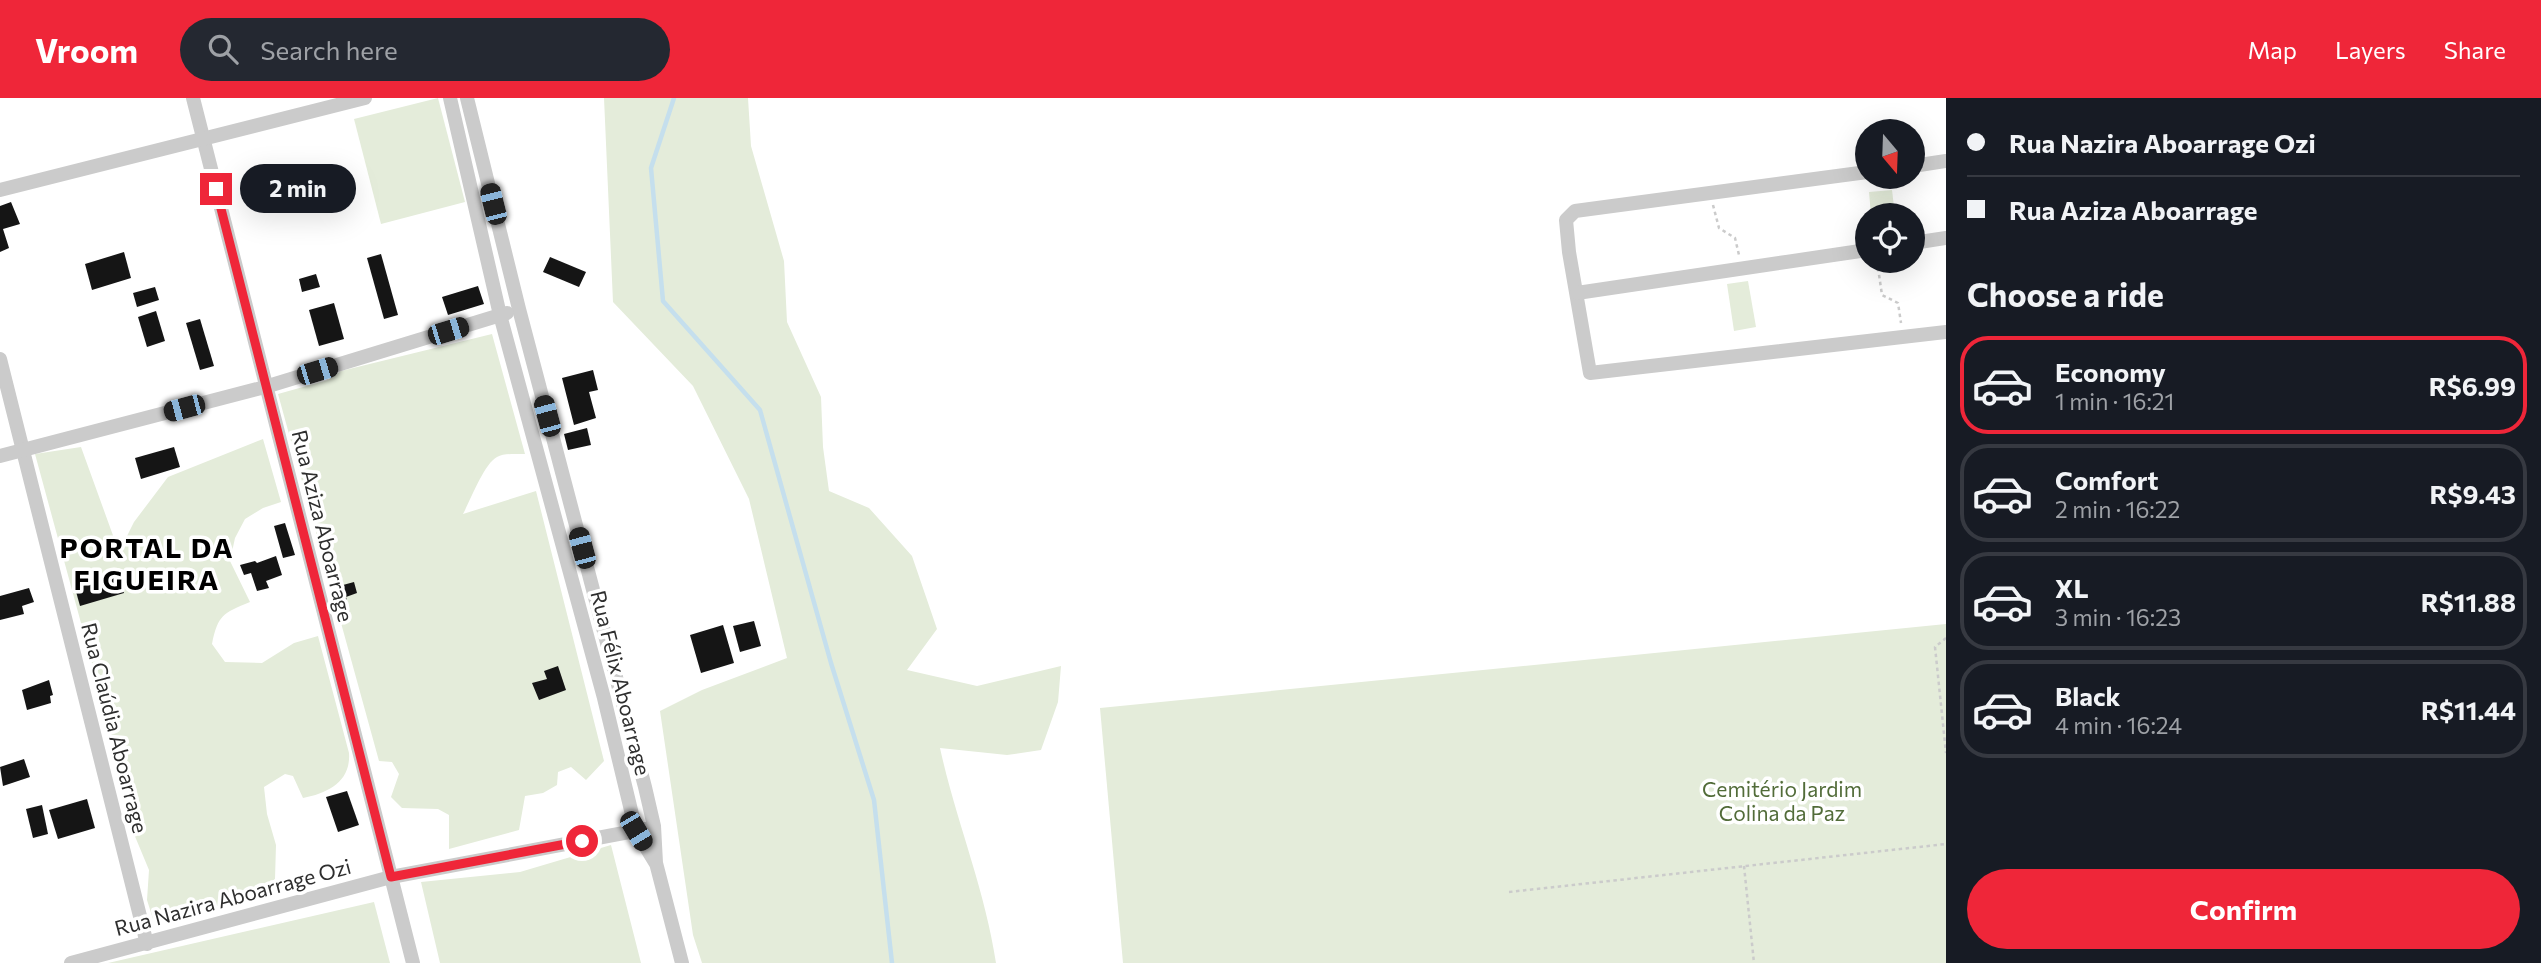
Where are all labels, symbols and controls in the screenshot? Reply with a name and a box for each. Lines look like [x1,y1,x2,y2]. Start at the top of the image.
search box [180,18,670,81]
text: Vroom [35,29,138,70]
icon: search [204,30,242,68]
text: Search here [260,34,398,65]
text: Map [2248,35,2297,64]
text: Layers [2335,35,2406,64]
text: Share [2444,35,2506,64]
north arrow [1855,119,1925,189]
map controls [1855,119,1925,273]
text: Rua Nazira Aboarrage Ozi [2009,127,2316,158]
callout: 2 min [241,164,356,214]
route end [200,173,232,205]
text: 2 min [269,174,327,202]
car [478,181,509,227]
text: Rua Aziza Aboarrage [2009,194,2257,225]
button: locate [1855,203,1925,273]
text: Choose a ride [1967,274,2164,314]
car [425,315,472,347]
icon: car [1971,354,2034,417]
car [294,355,341,387]
text: Economy [2055,356,2166,387]
text: R$6.99 [2429,370,2516,401]
text: 1 min · 16:21 [2055,387,2174,415]
car [161,392,208,424]
car [532,393,563,439]
street label: Rua Aziza Aboarrage [288,427,359,624]
icon: car [1971,462,2034,525]
text: Comfort [2055,464,2158,495]
text: R$9.43 [2430,478,2516,509]
text: 2 min · 16:22 [2055,495,2180,523]
car [567,525,598,571]
district label: PORTAL DA FIGUEIRA [59,530,235,596]
icon: car [1971,570,2034,633]
text: XL [2055,572,2089,603]
text: R$11.88 [2421,586,2516,617]
street label: Rua Félix Aboarrage [586,588,657,778]
text: 3 min · 16:23 [2055,603,2181,631]
street label: Rua Claúdia Aboarrage [77,620,154,835]
icon: car [1971,678,2034,741]
text: Black [2055,680,2121,711]
text: R$11.44 [2421,694,2516,725]
text: 4 min · 16:24 [2055,711,2182,739]
park label: Cemitério Jardim Colina da Paz [1702,776,1862,825]
car [617,808,656,854]
route start [566,825,598,857]
street label: Rua Nazira Aboarrage Ozi [112,853,354,940]
button: Confirm [1967,869,2520,949]

